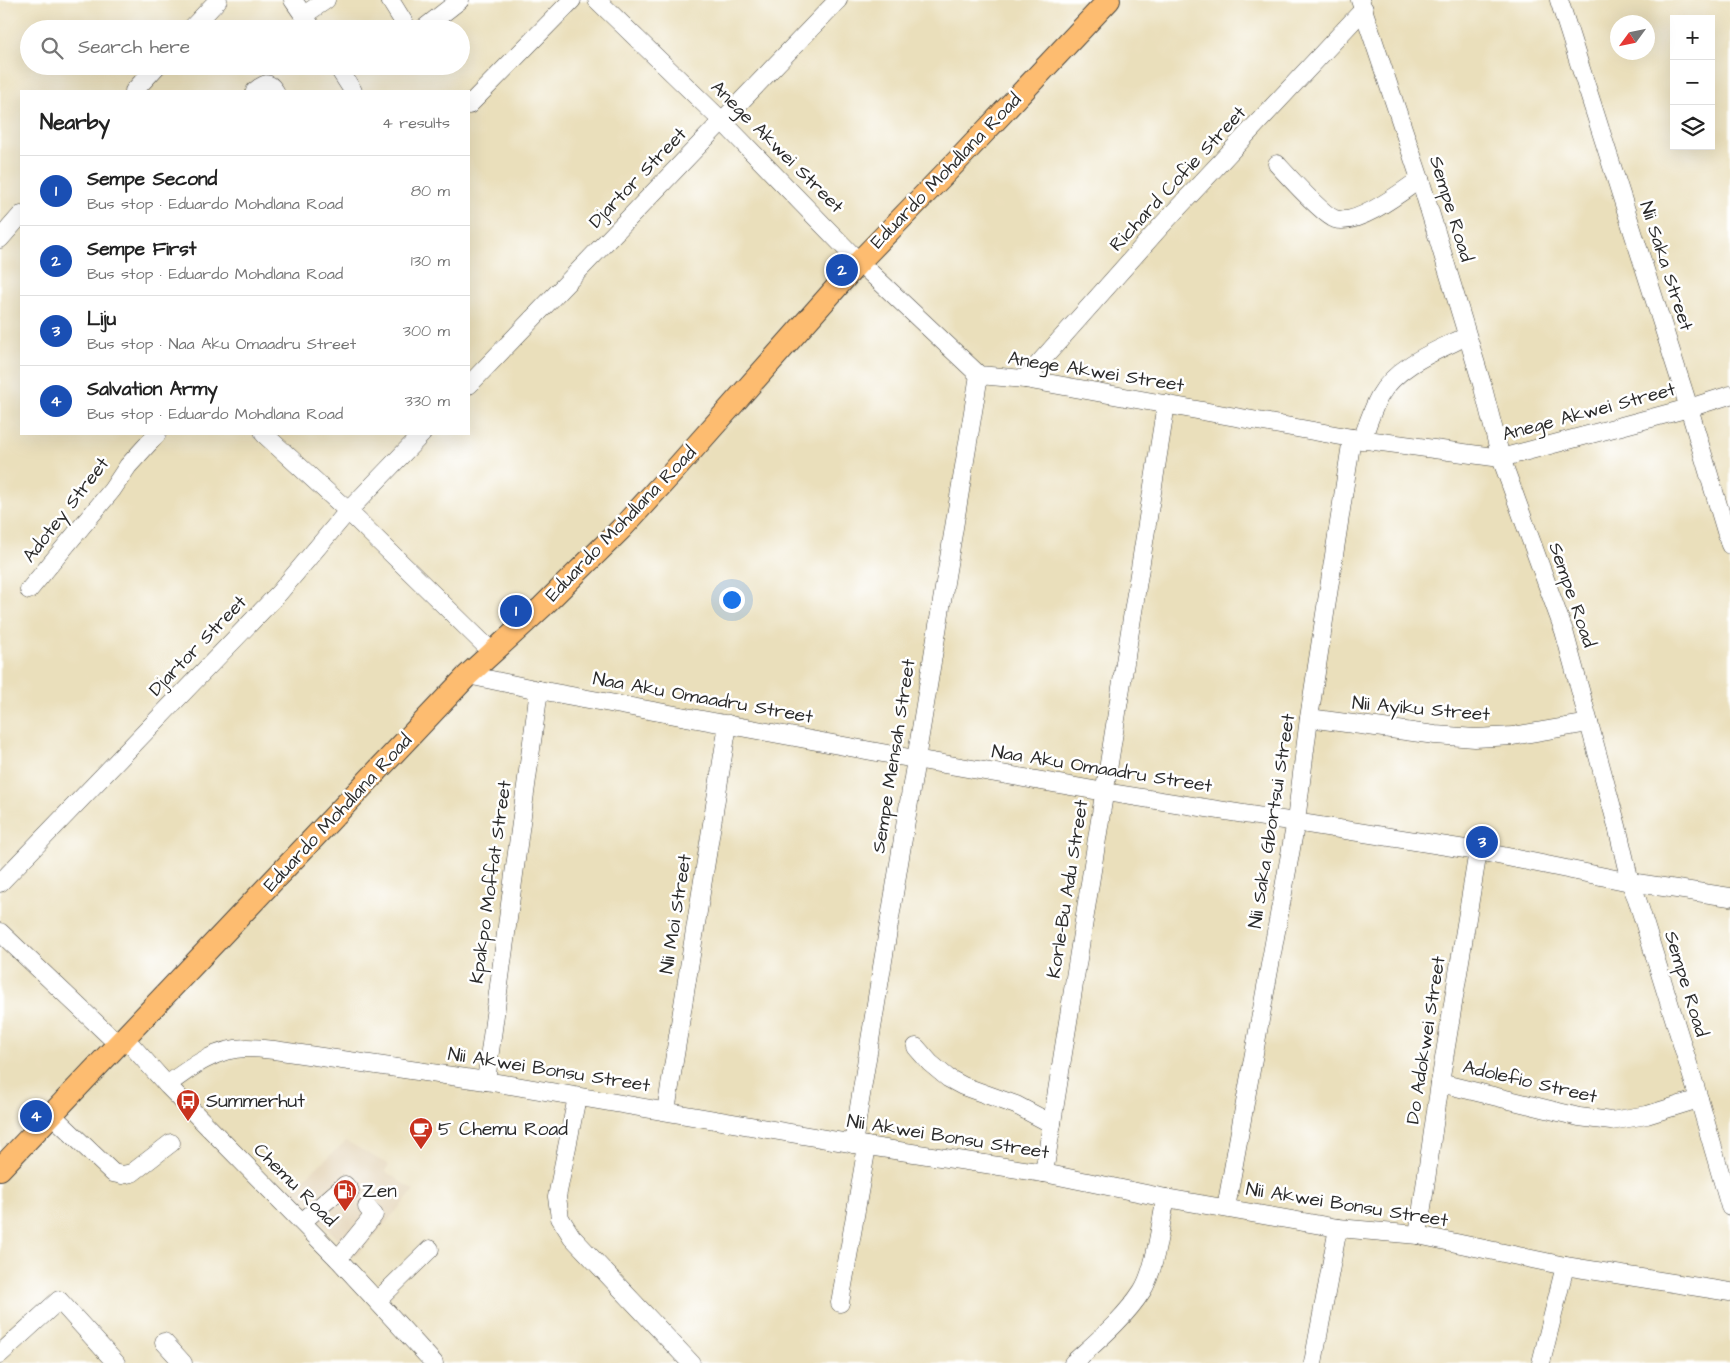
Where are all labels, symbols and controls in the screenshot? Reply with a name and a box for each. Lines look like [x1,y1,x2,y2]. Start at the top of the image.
north arrow [1610,15,1655,60]
map controls [1670,15,1715,150]
button: + [1670,15,1715,60]
search box [20,20,470,75]
icon: search [38,34,66,62]
text: Search here [78,34,190,61]
button: − [1670,60,1715,105]
street label: Anege Akwei Street [704,74,850,220]
street label: Eduardo Mohdlana Road [864,87,1028,255]
street label: Richard Cofie Street [1103,100,1253,258]
button: layers [1670,105,1715,150]
text: Nearby [40,108,110,137]
text: 4 results [382,112,450,134]
street label: Djartor Street [583,121,693,234]
street label: Sempe Road [1422,153,1480,265]
text: Sempe Second [87,166,217,193]
text: 1 [55,180,57,202]
text: 80 m [411,180,450,202]
text: Bus stop · Eduardo Mohdlana Road [87,193,343,215]
street label: Nii Saka Street [1632,198,1700,335]
text: Sempe First [87,236,196,263]
text: 2 [51,250,61,272]
text: 130 m [411,250,450,272]
pin: 2 [826,251,858,289]
text: Bus stop · Eduardo Mohdlana Road [87,263,343,285]
text: Liju [87,306,116,333]
text: 3 [52,320,60,342]
text: 300 m [403,320,450,342]
text: Bus stop · Naa Aku Omaadru Street [87,333,356,355]
street label: Anege Akwei Street [1006,345,1186,400]
text: Salvation Army [87,376,218,403]
street label: Anege Akwei Street [1499,376,1679,449]
text: 4 [51,390,61,412]
text: 330 m [405,390,450,412]
text: Bus stop · Eduardo Mohdlana Road [87,403,343,425]
street label: Eduardo Mohdlana Road [539,440,703,608]
street label: Adotey Street [16,451,117,569]
street label: Sempe Road [1541,539,1603,651]
your location [719,587,745,613]
street label: Djartor Street [143,589,253,702]
pin: 1 [500,592,532,630]
street label: Sempe Mensah Street [865,657,923,855]
street label: Naa Aku Omaadru Street [591,665,815,731]
street label: Nii Ayiku Street [1351,690,1491,729]
street label: Nii Saka Gbortsui Street [1242,711,1302,930]
street label: Eduardo Mohdlana Road [257,728,419,898]
street label: Naa Aku Omaadru Street [990,738,1214,800]
street label: Kpakpo Moffat Street [463,778,519,985]
street label: Korle-Bu Adu Street [1041,797,1095,980]
pin: 3 [1466,823,1498,861]
street label: Nii Moi Street [653,852,699,976]
street label: Sempe Road [1657,928,1715,1040]
street label: Do Adokwei Street [1399,954,1453,1126]
street label: Nii Akwei Bonsu Street [446,1041,652,1099]
street label: Adolefio Street [1460,1053,1600,1111]
bus stop icon: Summerhut [175,1088,201,1122]
place label: Summerhut [206,1088,305,1115]
pin: 4 [20,1097,52,1135]
street label: Nii Akwei Bonsu Street [845,1108,1051,1166]
cafe icon: 5 Chemu Road [408,1116,434,1150]
place label: 5 Chemu Road [438,1116,568,1143]
street label: Chemu Road [247,1137,343,1233]
street label: Nii Akwei Bonsu Street [1244,1176,1450,1234]
fuel station icon: Zen [332,1178,358,1212]
place label: Zen [362,1178,397,1205]

